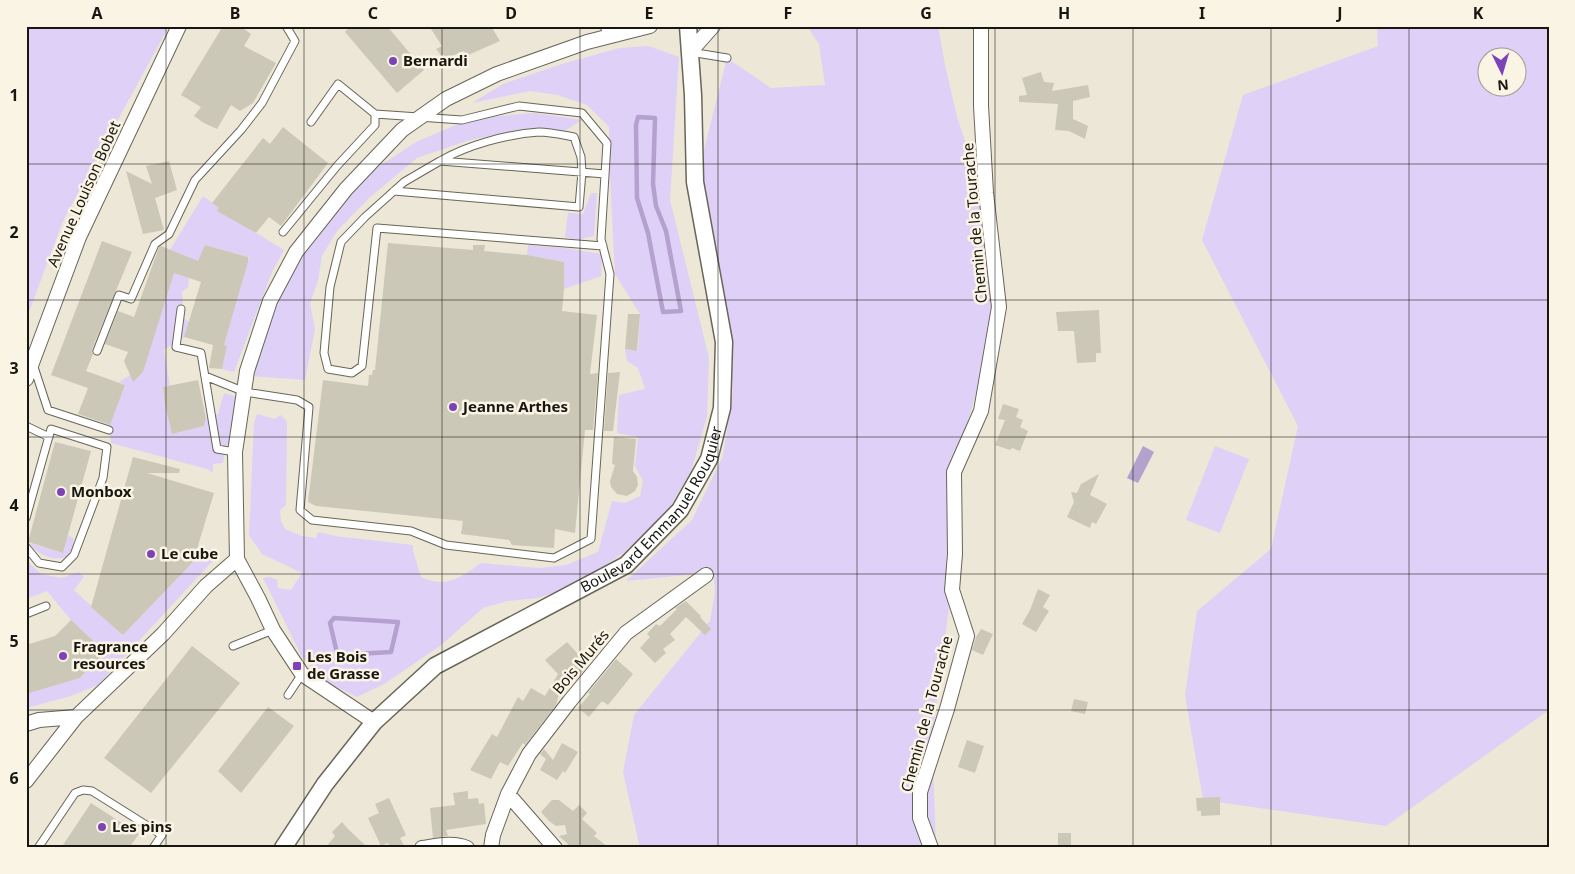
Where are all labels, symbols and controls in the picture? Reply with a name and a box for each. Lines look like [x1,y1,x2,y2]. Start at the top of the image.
text: A [91,2,103,24]
text: B [230,2,240,24]
text: C [368,2,378,24]
text: D [505,2,517,24]
text: E [645,2,654,24]
text: F [784,2,792,24]
text: G [920,2,932,24]
text: H [1058,2,1070,24]
text: I [1199,2,1205,24]
text: J [1335,2,1343,24]
text: K [1473,2,1484,24]
north arrow [1478,48,1528,98]
place label: Bernardi [403,50,468,70]
marker: Bernardi [387,55,399,67]
text: N [1497,75,1510,95]
text: 1 [9,84,19,106]
street label: Avenue Louison Bobet [42,117,125,270]
street label: Chemin de la Tourache [957,142,991,304]
text: 2 [9,221,19,243]
text: 3 [9,357,19,379]
place label: Jeanne Arthes [461,396,568,416]
marker: Jeanne Arthes [447,401,459,413]
street label: Boulevard Emmanuel Rouquier [576,424,726,596]
place label: Monbox [71,481,132,501]
marker: Monbox [55,486,67,498]
text: 4 [9,494,19,516]
place label: Le cube [161,543,218,563]
marker: Le cube [145,548,157,560]
street label: Bois Murés [547,625,613,698]
text: 5 [9,630,19,652]
street label: Chemin de la Tourache [896,633,957,794]
place label: Fragrance resources [73,636,148,673]
place label: Les Bois de Grasse [307,646,380,683]
marker: Fragrance resources [57,650,69,662]
marker: Les Bois de Grasse [291,660,303,672]
text: 6 [9,767,19,789]
place label: Les pins [112,816,172,836]
marker: Les pins [96,821,108,833]

